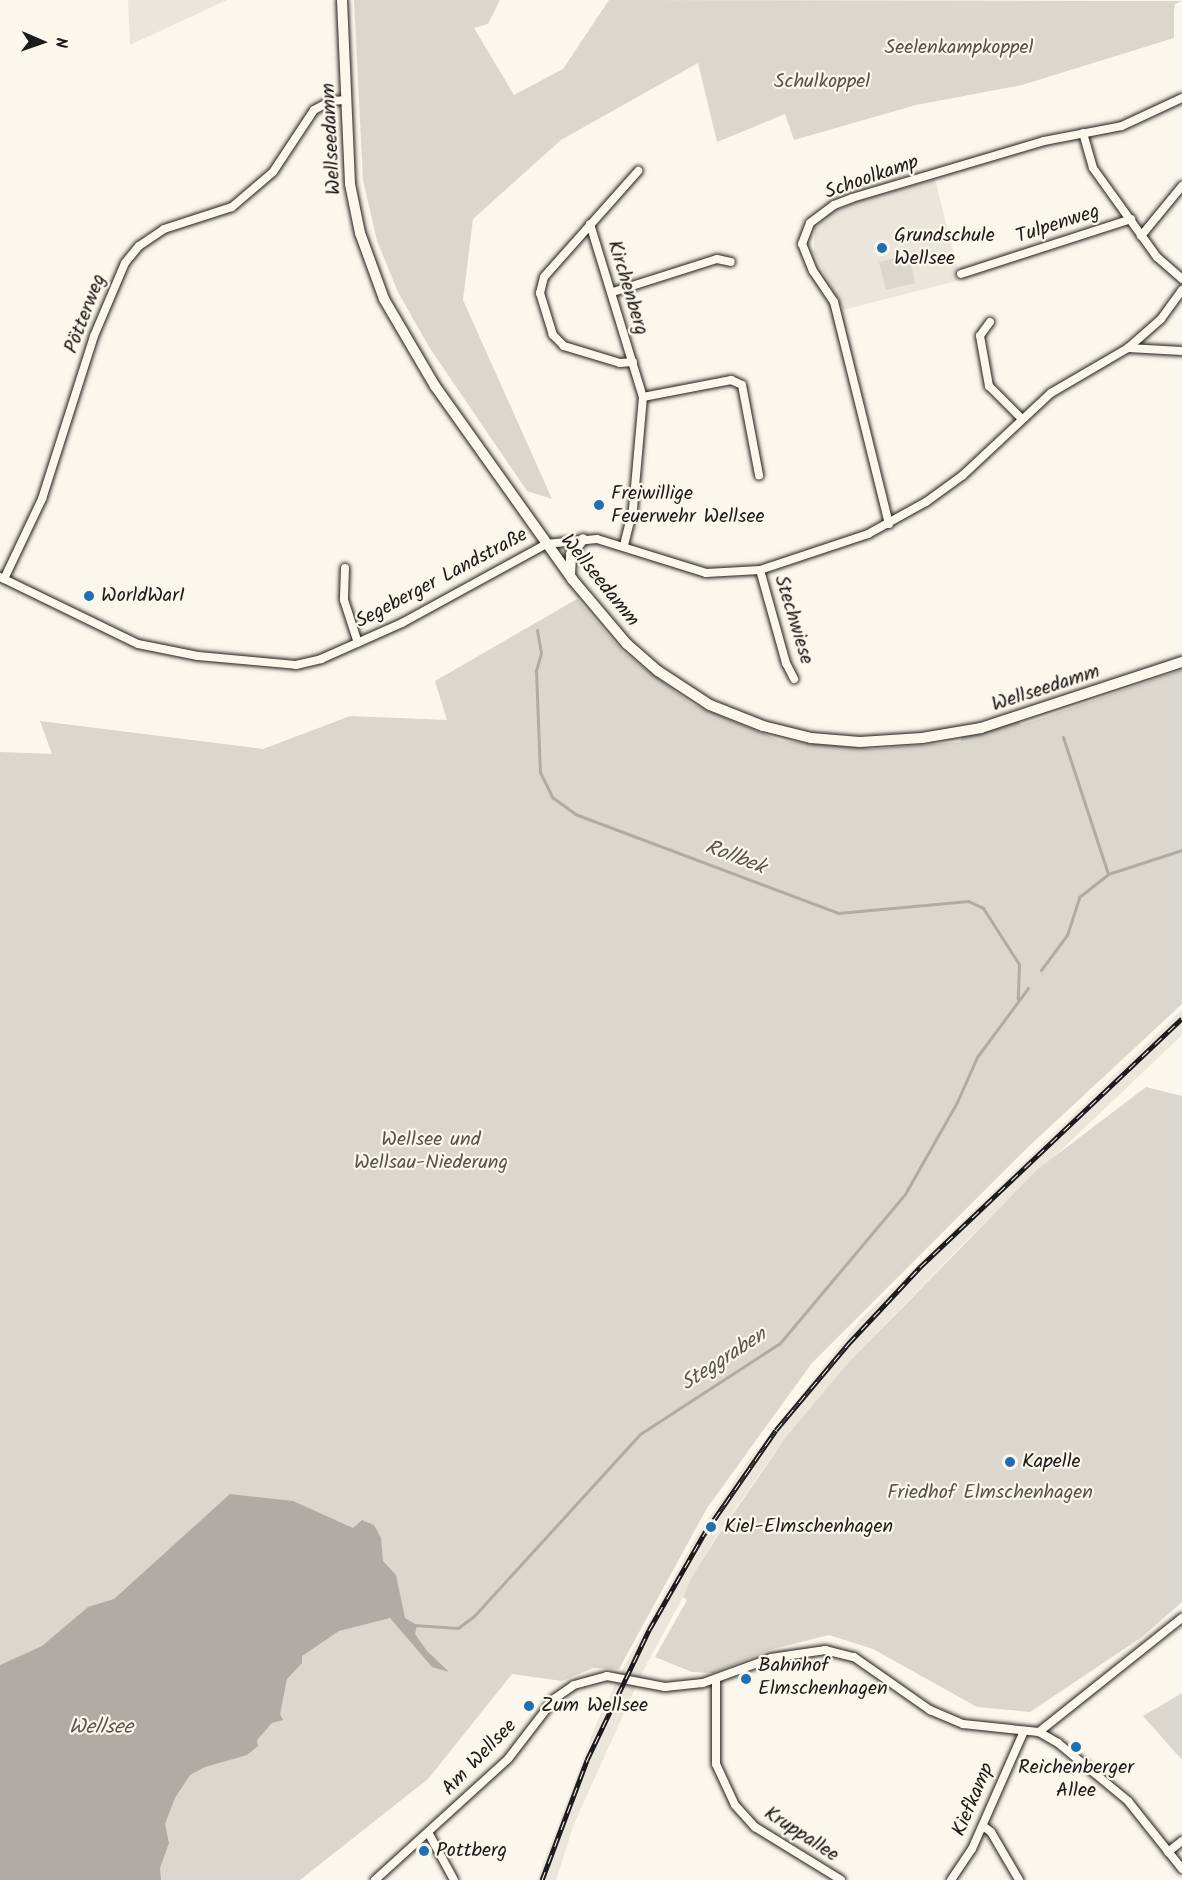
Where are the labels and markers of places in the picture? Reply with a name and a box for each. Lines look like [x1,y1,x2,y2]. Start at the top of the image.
place label: Grundschule Wellsee [894,225,995,272]
marker: Grundschule Wellsee [875,241,889,255]
place label: Freiwillige Feuerwehr Wellsee [611,482,764,529]
marker: Freiwillige Feuerwehr Wellsee [592,498,606,512]
place label: WorldWarI [101,584,185,608]
marker: WorldWarI [82,589,96,603]
place label: Kapelle [1022,1450,1081,1474]
marker: Kapelle [1003,1455,1017,1469]
place label: Kiel-Elmschenhagen [724,1515,893,1539]
marker: Kiel-Elmschenhagen [702,1518,720,1536]
place label: Bahnhof Elmschenhagen [758,1655,888,1702]
marker: Bahnhof Elmschenhagen [739,1672,753,1686]
place label: Zum Wellsee [541,1694,648,1718]
marker: Zum Wellsee [522,1699,536,1713]
marker: Reichenberger Allee [1069,1740,1083,1754]
place label: Reichenberger Allee [1018,1756,1134,1803]
place label: Pottberg [436,1839,507,1863]
marker: Pottberg [417,1844,431,1858]

